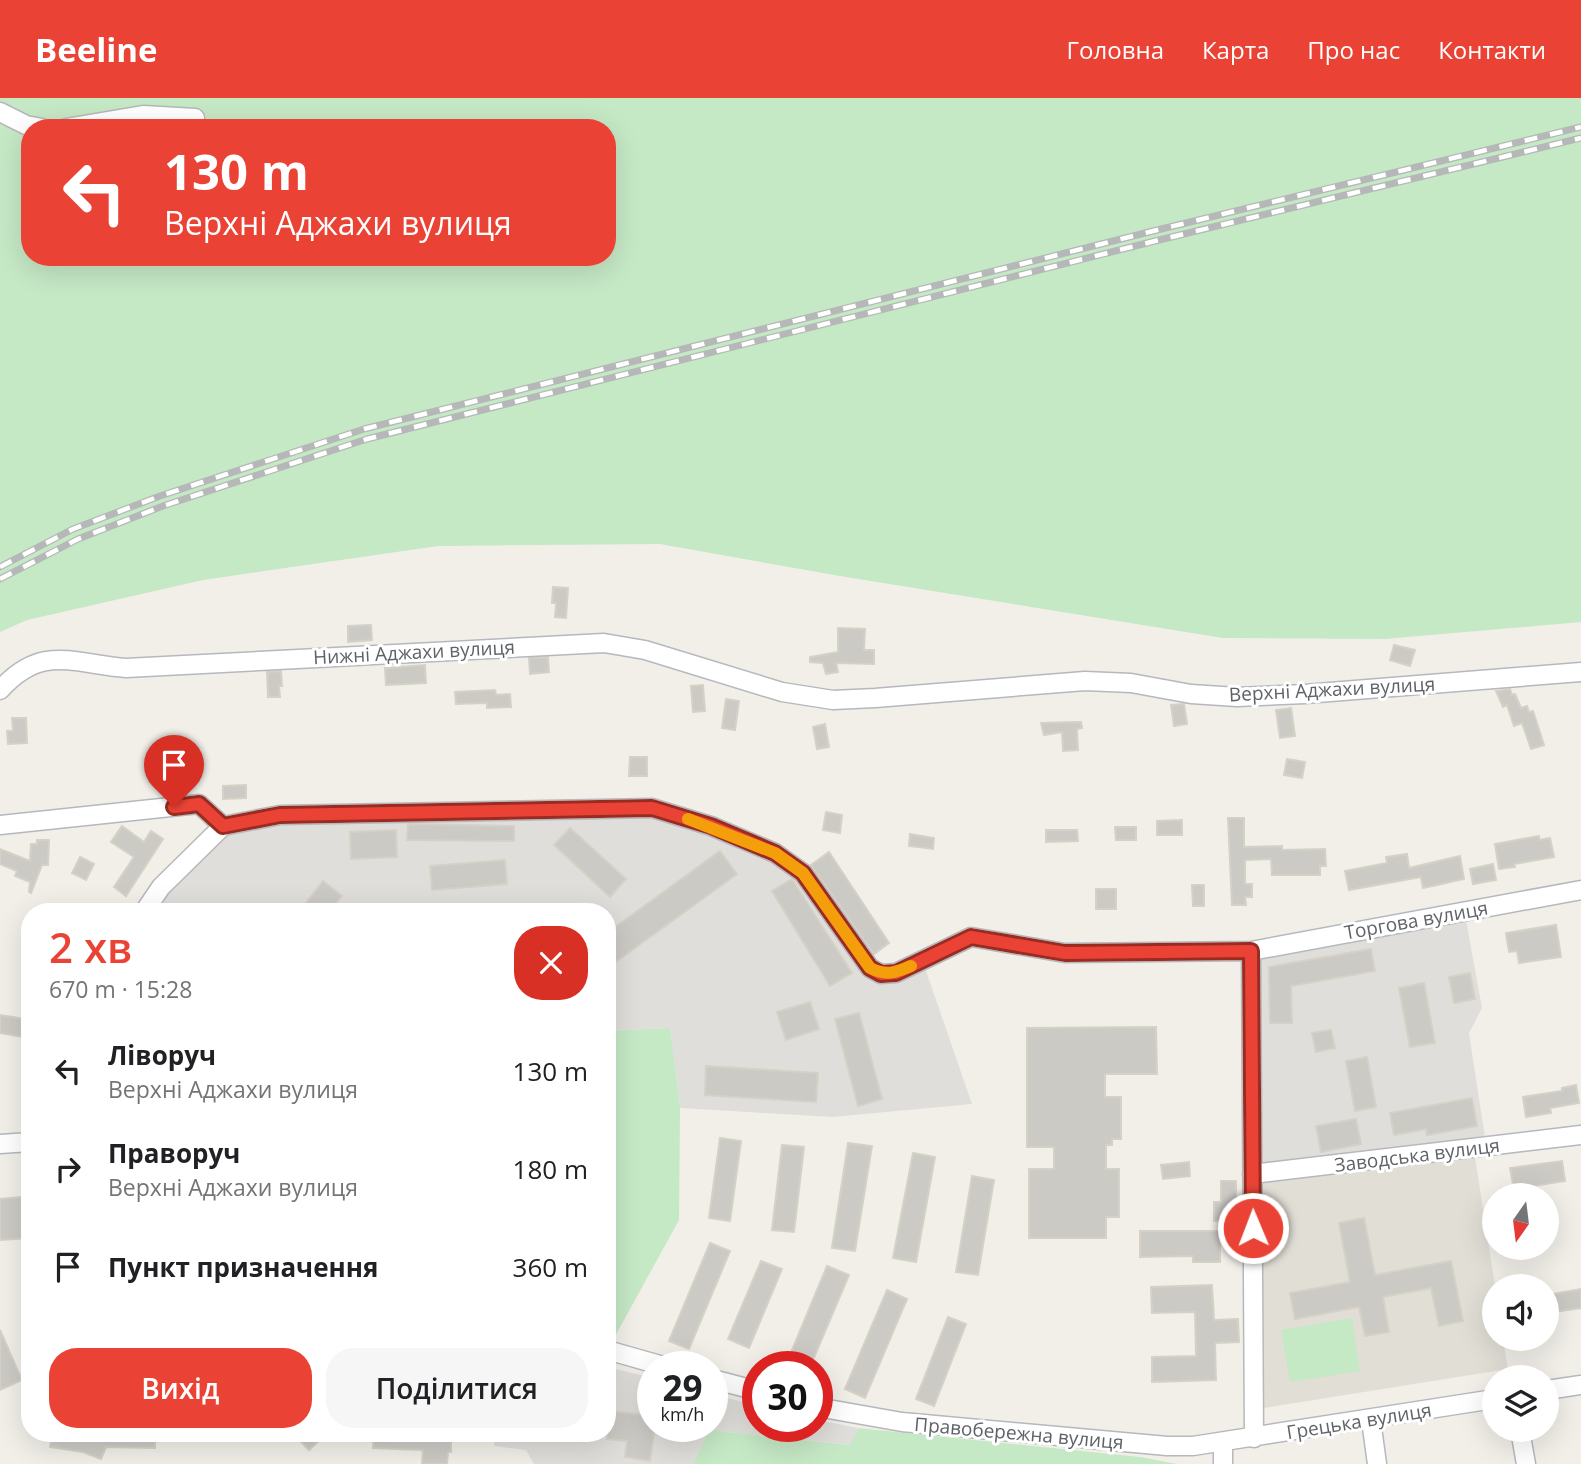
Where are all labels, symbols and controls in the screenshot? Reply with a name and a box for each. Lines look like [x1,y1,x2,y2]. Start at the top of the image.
text: Beeline [35,27,158,72]
text: Головна [1067,33,1164,66]
text: Карта [1202,33,1269,66]
text: Про нас [1307,33,1400,66]
text: Контакти [1438,33,1546,66]
text: 130 m [164,138,309,204]
icon: left [49,147,140,238]
text: Верхні Аджахи вулиця [164,201,512,244]
street label: Нижні Аджахи вулиця [312,634,516,670]
street label: Верхні Аджахи вулиця [1228,671,1436,707]
pin [144,735,204,807]
icon: arrive [155,746,193,784]
street label: Торгова вулиця [1342,895,1490,945]
text: 2 хв [49,918,132,975]
button: close [514,926,588,1000]
text: 670 m · 15:28 [49,973,192,1005]
text: Ліворуч [108,1037,216,1073]
icon: left [49,1052,87,1090]
text: 130 m [513,1053,588,1089]
text: Верхні Аджахи вулиця [108,1073,358,1105]
street label: Заводська вулиця [1333,1132,1501,1178]
text: Праворуч [108,1135,240,1171]
icon: right [49,1150,87,1188]
text: 180 m [513,1151,588,1187]
text: Верхні Аджахи вулиця [108,1171,358,1203]
north arrow [1482,1183,1559,1260]
map controls [1482,1183,1559,1442]
position arrow [1216,1191,1290,1265]
icon: arrive [49,1248,87,1286]
text: Пункт призначення [108,1249,378,1285]
text: 360 m [513,1249,588,1285]
button: sound [1482,1274,1559,1351]
button: Вихід [49,1348,312,1428]
button: Поділитися [326,1348,588,1428]
speed limit sign: 30 [742,1351,833,1442]
text: 29 [662,1364,703,1411]
button: layers [1482,1365,1559,1442]
street label: Грецька вулиця [1285,1397,1433,1445]
text: km/h [661,1402,704,1426]
street label: Правобережна вулиця [913,1411,1125,1455]

